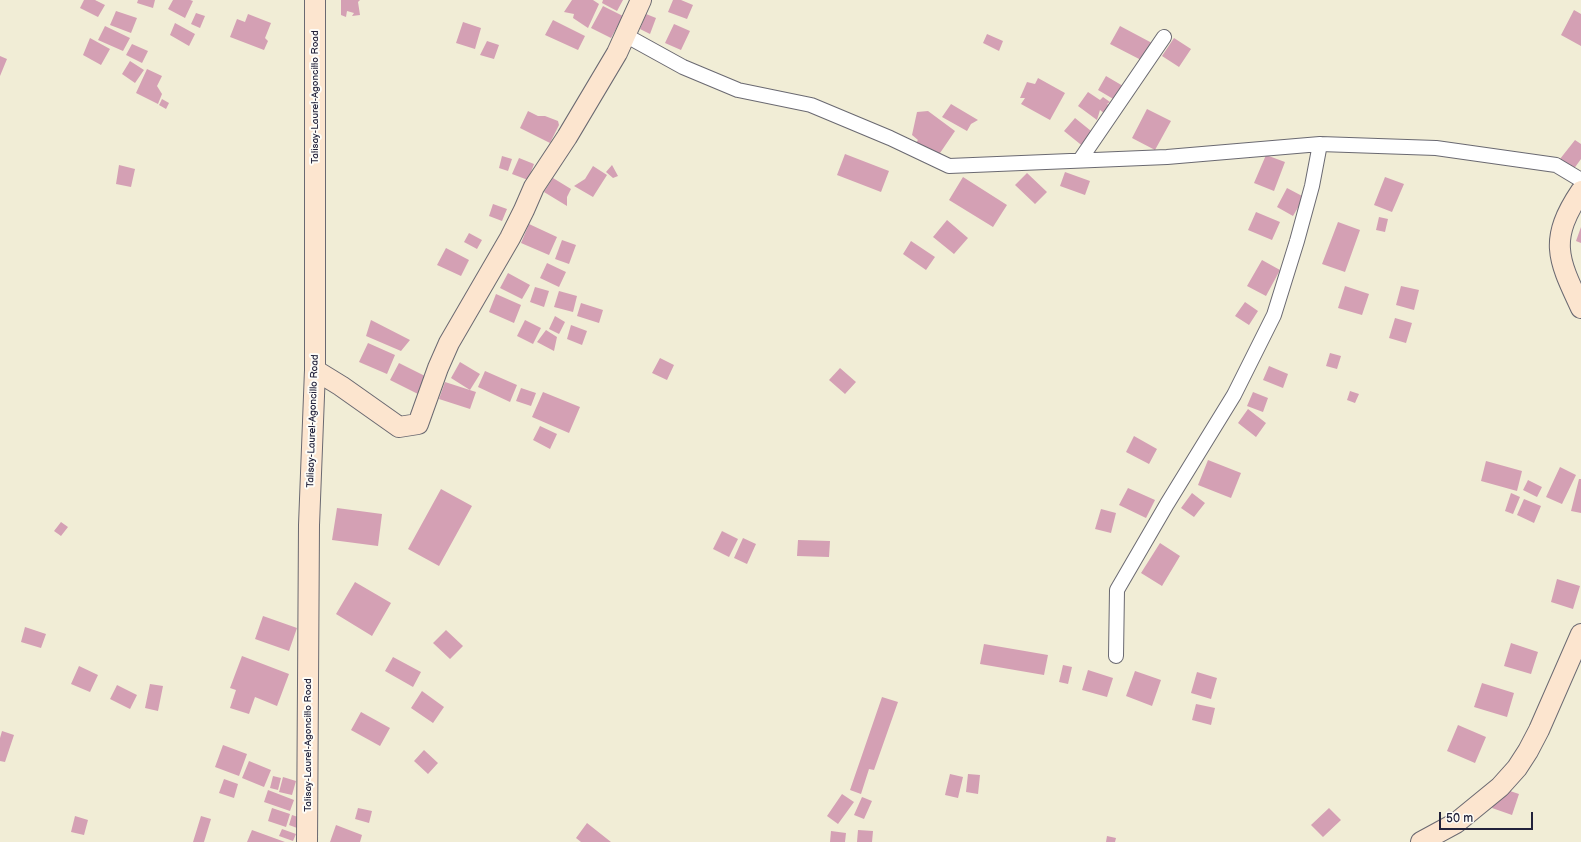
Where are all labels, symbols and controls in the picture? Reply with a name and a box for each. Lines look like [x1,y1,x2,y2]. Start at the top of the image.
street label: Talisay-Laurel-Agoncillo Road [309,30,321,164]
street label: Talisay-Laurel-Agoncillo Road [305,354,321,488]
street label: Talisay-Laurel-Agoncillo Road [302,678,314,812]
scale bar [1441,804,1535,830]
text: 50 m [1446,811,1473,826]

